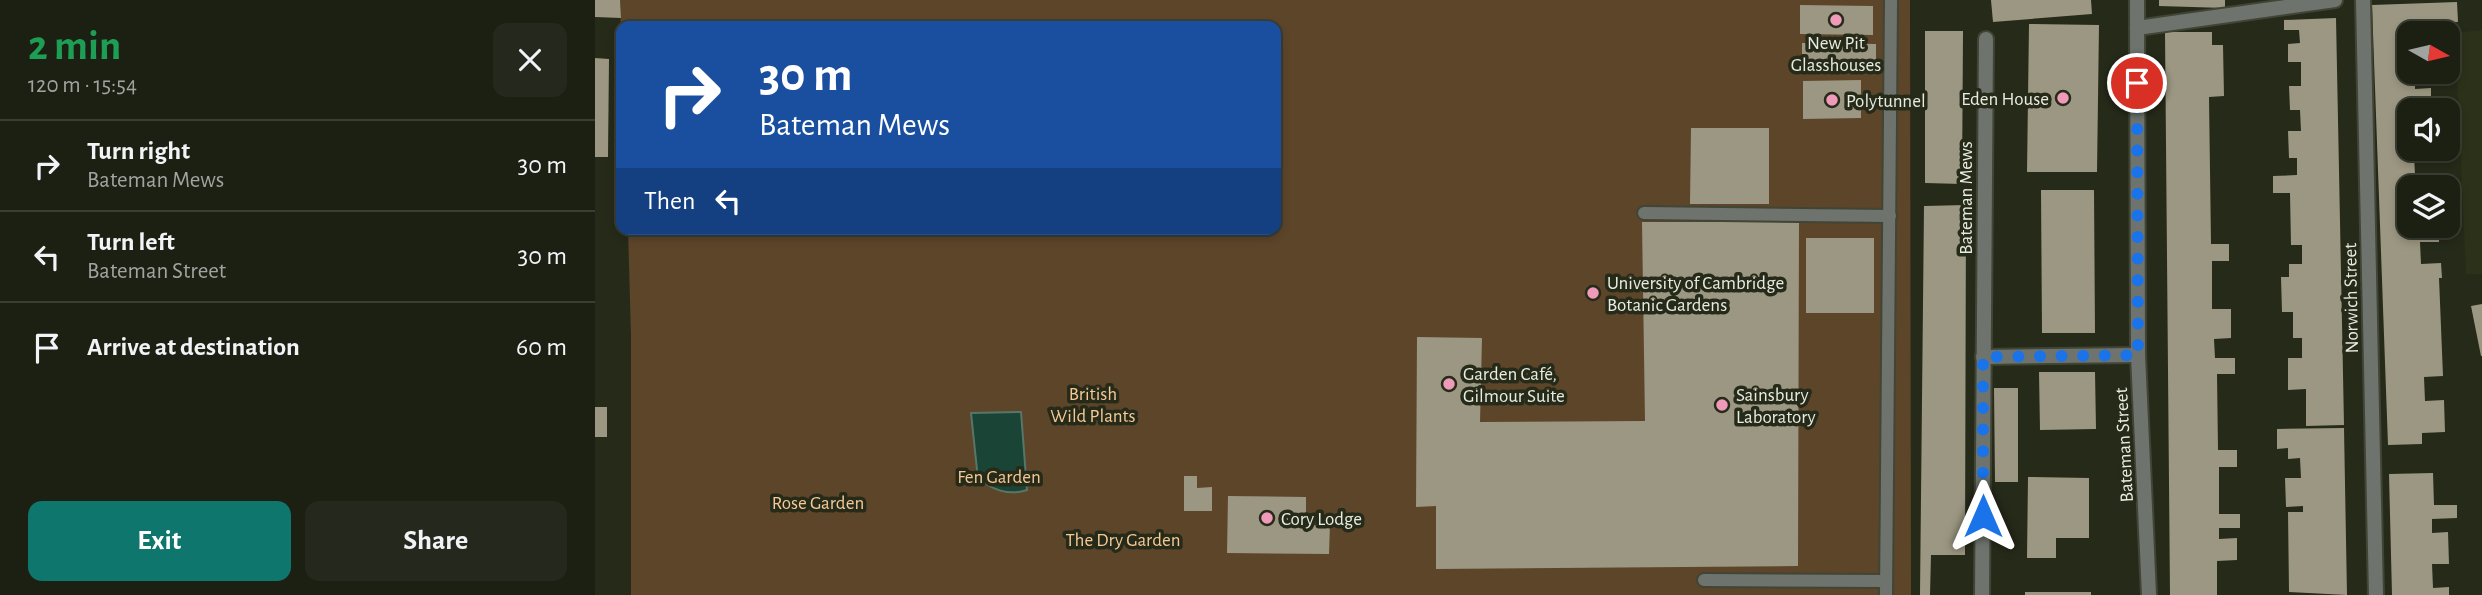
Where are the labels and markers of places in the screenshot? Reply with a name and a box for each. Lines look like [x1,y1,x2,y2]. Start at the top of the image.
marker: New Pit Glasshouses [1828,12,1844,28]
place label: New Pit Glasshouses [1791,34,1881,75]
pin [2107,53,2167,113]
place label: Eden House [1961,90,2049,109]
marker: Eden House [2055,90,2071,106]
marker: Polytunnel [1824,92,1840,108]
place label: Polytunnel [1846,92,1926,111]
place label: University of Cambridge Botanic Gardens [1607,274,1784,315]
marker: University of Cambridge Botanic Gardens [1585,285,1601,301]
place label: Garden Café, Gilmour Suite [1463,365,1565,406]
marker: Garden Café, Gilmour Suite [1441,376,1457,392]
place label: Sainsbury Laboratory [1736,386,1816,427]
marker: Sainsbury Laboratory [1714,397,1730,413]
marker: Cory Lodge [1259,510,1275,526]
place label: Cory Lodge [1281,510,1362,529]

